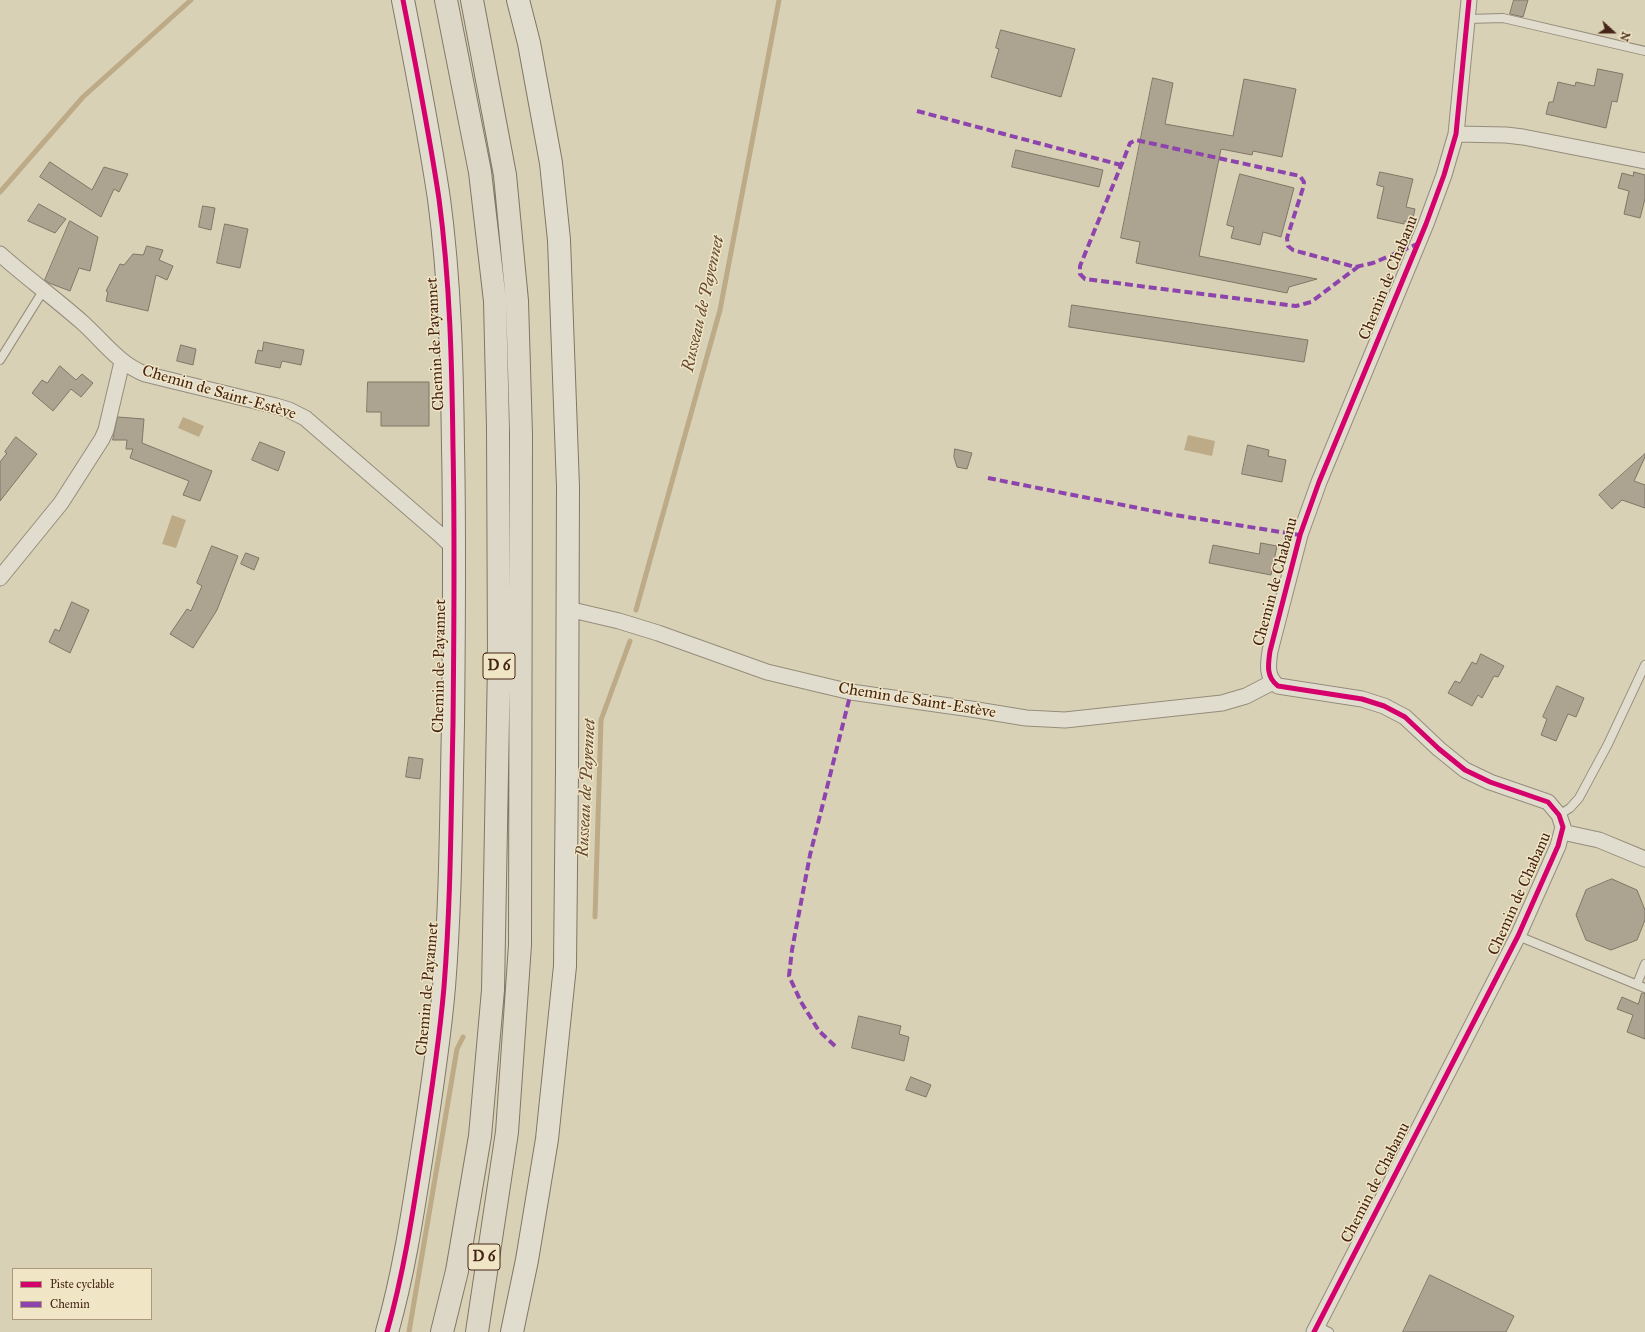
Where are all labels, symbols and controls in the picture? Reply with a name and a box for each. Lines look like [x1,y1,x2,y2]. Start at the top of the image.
north arrow [1593,12,1633,52]
text: N [1617,30,1632,43]
street label: Chemin de Chabanu [1355,213,1423,343]
water label: Russeau de Payennet [678,234,730,374]
street label: Chemin de Payannet [423,277,449,411]
street label: Chemin de Saint-Estève [140,362,298,424]
street label: Chemin de Chabanu [1250,515,1302,649]
street label: Chemin de Payannet [429,599,451,733]
road number: D 6 [483,653,515,679]
street label: Chemin de Saint-Estève [837,679,997,723]
water label: Russeau de Payennet [573,718,601,858]
street label: Chemin de Chabanu [1484,829,1556,959]
street label: Chemin de Payannet [413,922,443,1056]
street label: Chemin de Chabanu [1337,1120,1415,1246]
road number: D 6 [468,1244,500,1270]
legend [12,1268,152,1320]
text: Piste cyclable [50,1277,114,1291]
text: Chemin [50,1297,90,1311]

